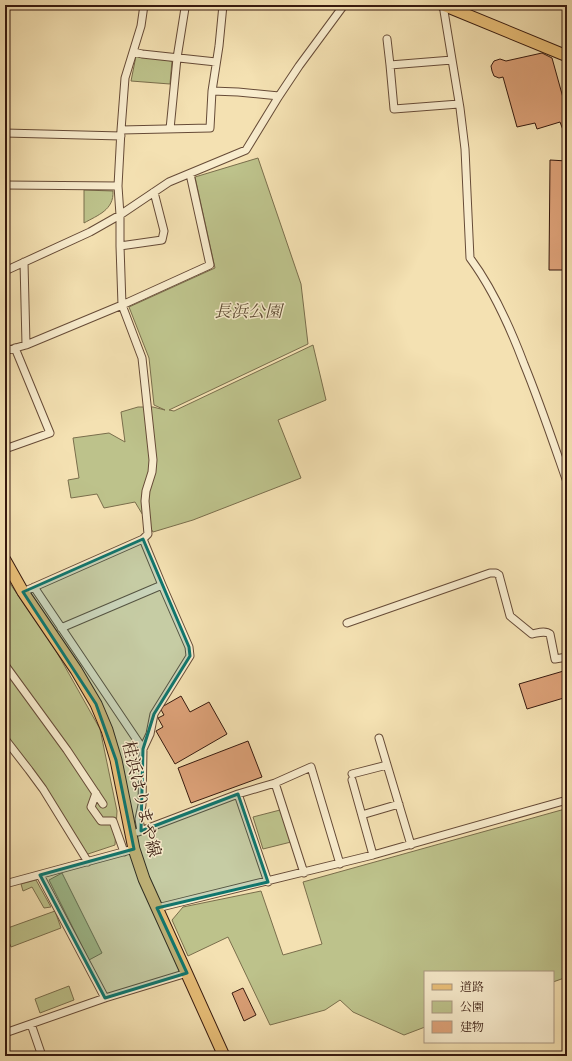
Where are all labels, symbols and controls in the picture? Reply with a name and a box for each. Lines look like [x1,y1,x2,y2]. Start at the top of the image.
park label: 長浜公園 [214,301,285,323]
street label: 桂浜はりまや線 [117,739,165,859]
legend [424,971,554,1043]
text: 道路 [460,980,484,995]
text: 公園 [460,1000,484,1015]
text: 建物 [460,1020,484,1035]

